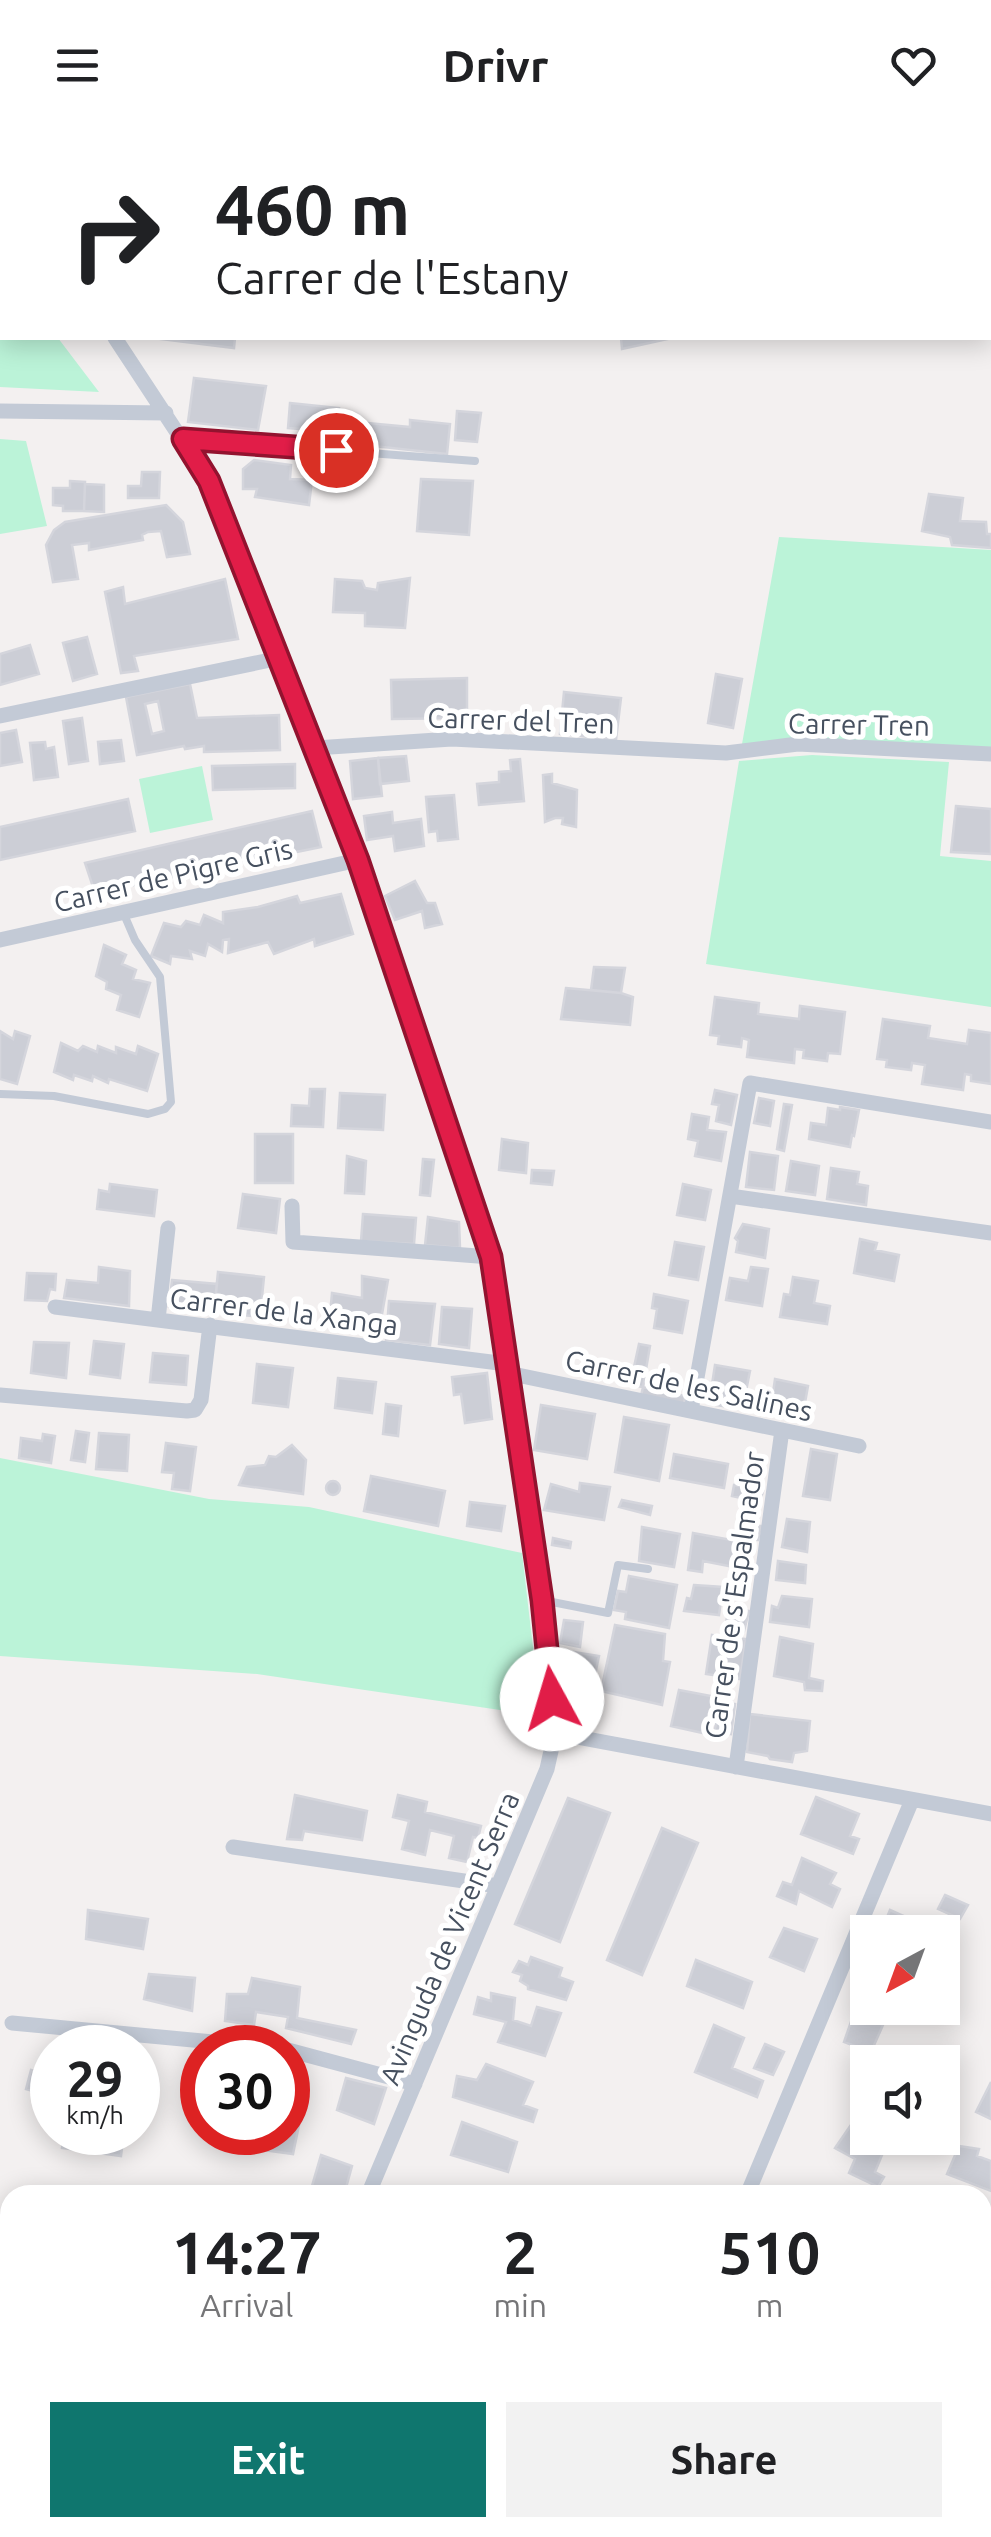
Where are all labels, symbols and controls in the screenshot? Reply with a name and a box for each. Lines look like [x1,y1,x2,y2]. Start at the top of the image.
icon: menu [50,38,105,93]
icon: heart [886,38,941,93]
text: Drivr [443,40,548,91]
icon: right [50,170,180,300]
text: 460 m [215,170,410,248]
text: Carrer de l'Estany [215,252,569,303]
pin [294,408,379,493]
icon: arrive [309,423,364,478]
street label: Carrer del Tren [427,701,615,739]
street label: Carrer Tren [788,707,930,741]
street label: Carrer de Pigre Gris [51,832,295,918]
street label: Carrer de la Xanga [168,1282,400,1340]
street label: Carrer de les Salines [563,1344,815,1426]
street label: Carrer de s'Espalmador [698,1449,770,1741]
position arrow [500,1647,604,1751]
street label: Avinguda de Vicent Serra [373,1787,525,2089]
north arrow [850,1915,960,2025]
map controls [850,1915,960,2155]
speed limit sign: 30 [180,2025,310,2155]
button: sound [850,2045,960,2155]
text: 29 [67,2050,123,2106]
text: km/h [66,2101,124,2129]
text: 14:27 [172,2218,322,2285]
text: 2 [503,2218,537,2285]
text: 510 [719,2218,820,2285]
text: Arrival [200,2287,293,2323]
text: min [493,2287,547,2323]
text: m [756,2287,783,2323]
button: Exit [50,2402,486,2517]
button: Share [506,2402,942,2517]

